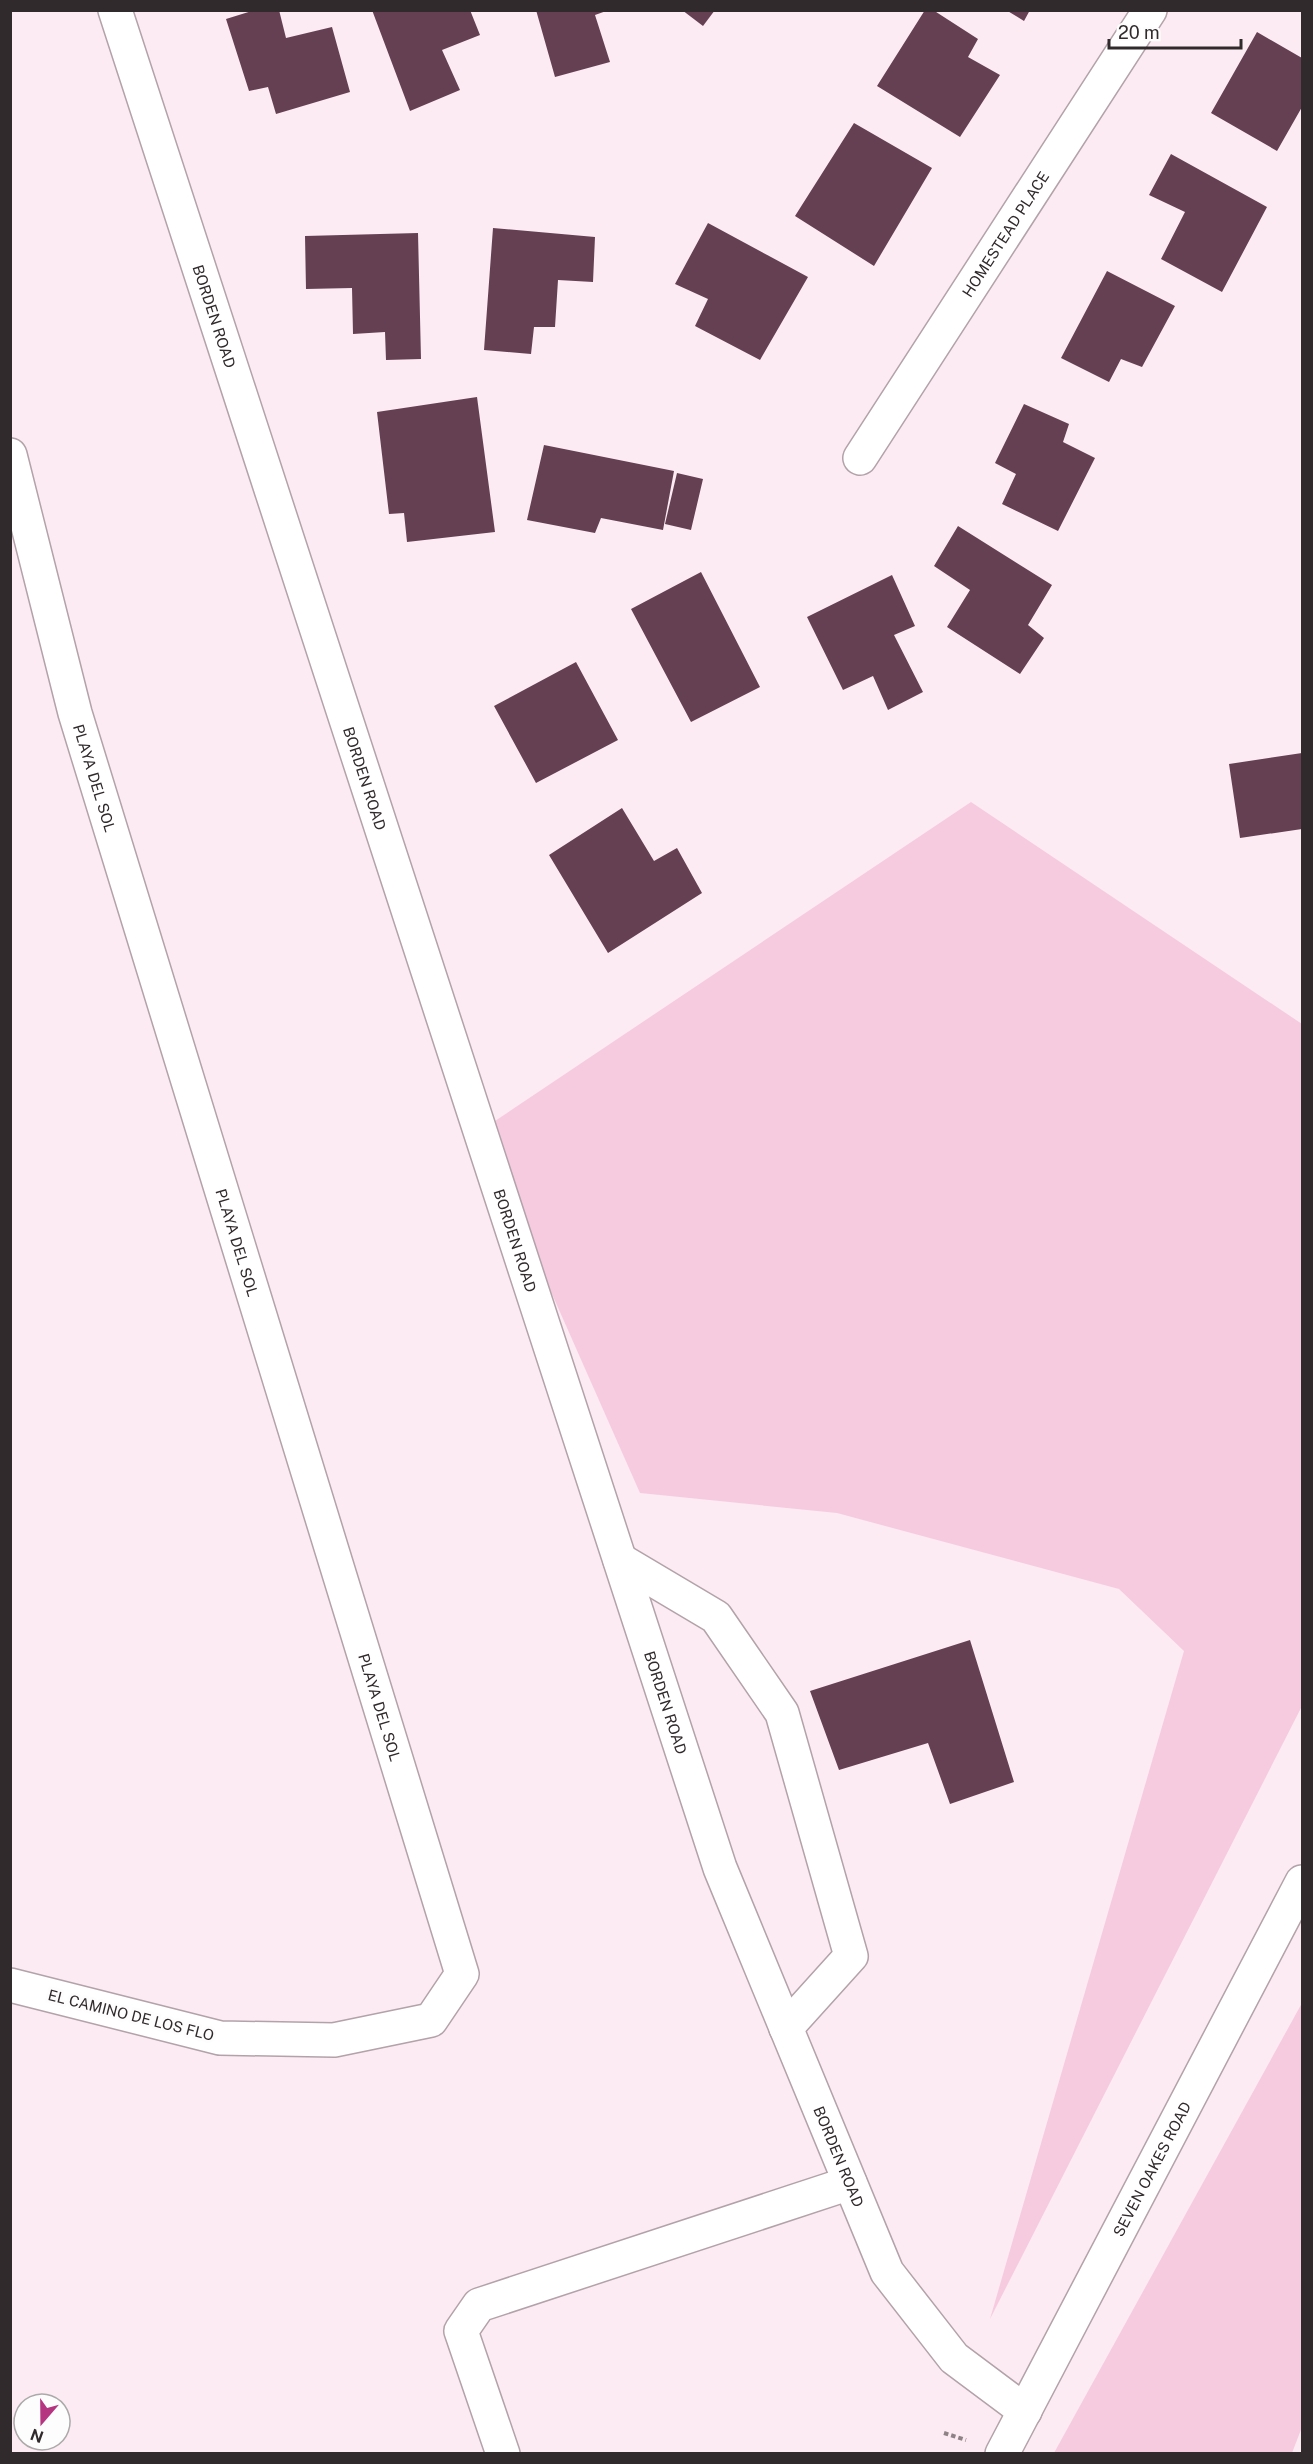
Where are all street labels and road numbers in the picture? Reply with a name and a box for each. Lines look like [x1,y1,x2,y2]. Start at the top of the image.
street label: HOMESTEAD PLACE [958,168,1052,300]
street label: BORDEN ROAD [190,262,239,370]
street label: PLAYA DEL SOL [70,722,119,834]
street label: BORDEN ROAD [340,725,390,832]
street label: PLAYA DEL SOL [213,1187,262,1299]
street label: BORDEN ROAD [491,1187,540,1294]
street label: BORDEN ROAD [641,1649,691,1756]
street label: PLAYA DEL SOL [356,1651,405,1763]
street label: EL CAMINO DE LOS FLO [46,1986,216,2044]
street label: SEVEN OAKES ROAD [1109,2099,1194,2239]
street label: BORDEN ROAD [811,2103,868,2209]

